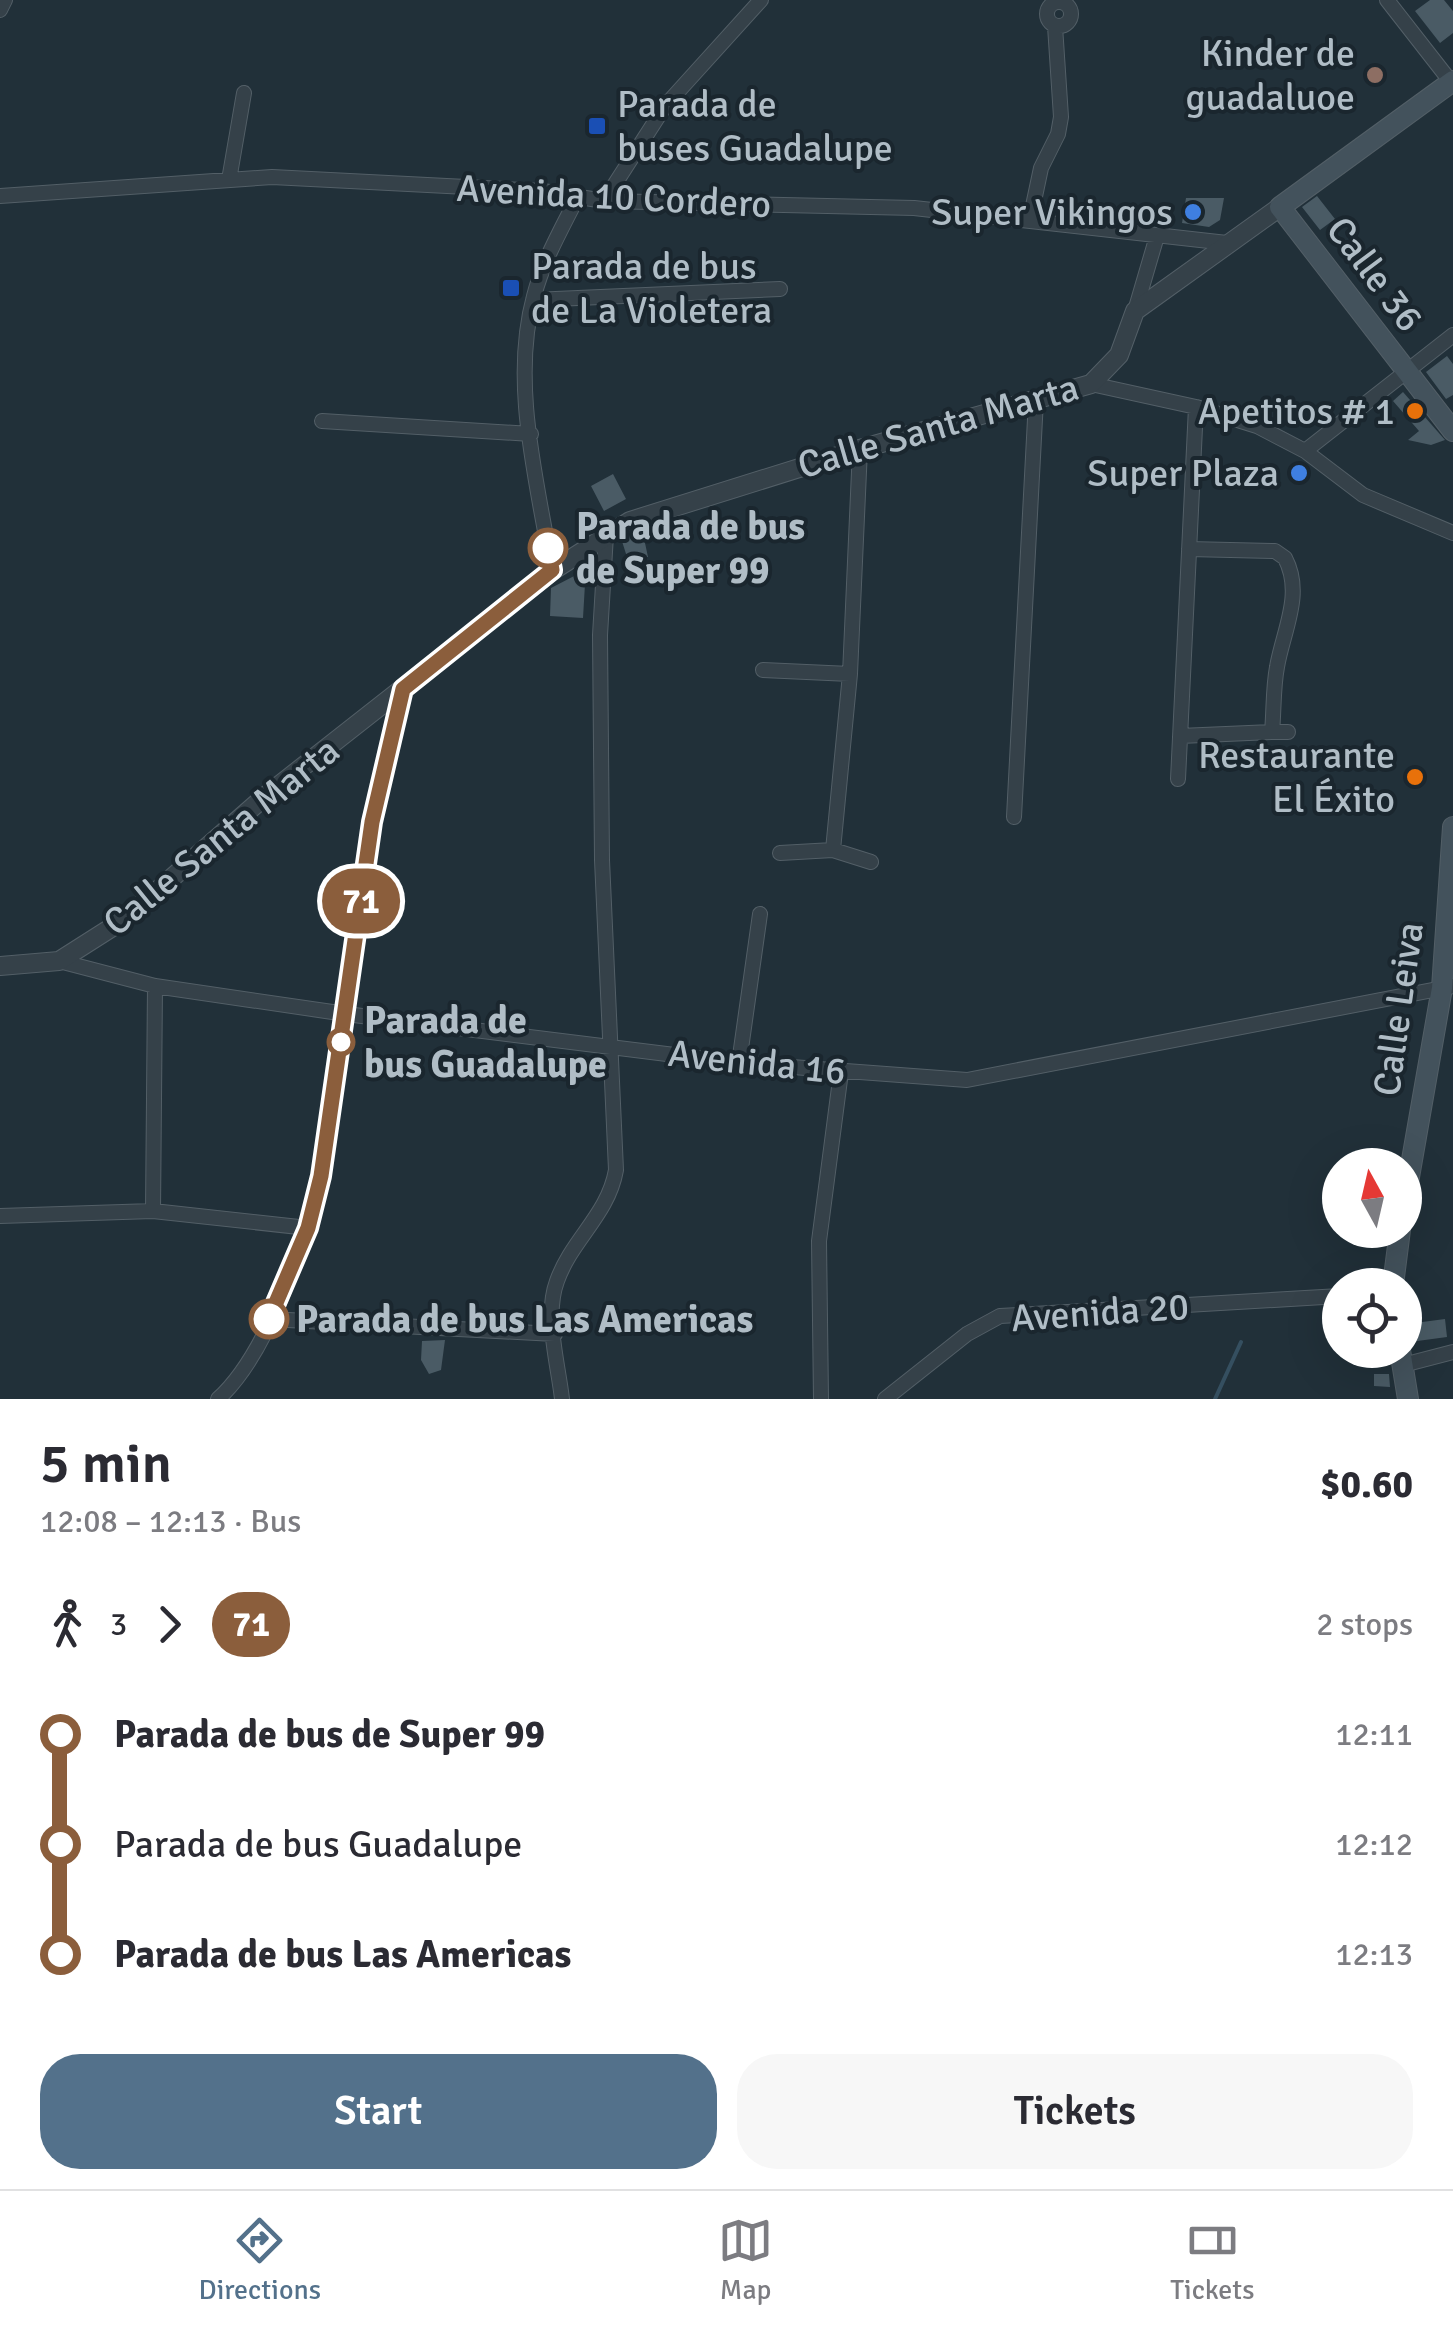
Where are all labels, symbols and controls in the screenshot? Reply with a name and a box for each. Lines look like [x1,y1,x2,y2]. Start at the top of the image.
place label: Kinder de guadaluoe [1185,30,1355,121]
marker: Kinder de guadaluoe [1364,64,1386,86]
place label: Parada de buses Guadalupe [617,81,893,172]
marker: Parada de buses Guadalupe [586,115,608,137]
street label: Avenida 10 Cordero [456,165,772,228]
place label: Super Vikingos [931,189,1173,236]
marker: Super Vikingos [1182,201,1204,223]
street label: Calle 36 [1316,207,1433,341]
place label: Parada de bus de La Violetera [531,243,772,334]
marker: Parada de bus de La Violetera [500,277,522,299]
street label: Calle Santa Marta [792,364,1084,489]
place label: Apetitos # 1 [1198,388,1395,435]
marker: Apetitos # 1 [1404,400,1426,422]
place label: Super Plaza [1087,450,1279,497]
marker: Super Plaza [1288,462,1310,484]
place label: Parada de bus de Super 99 [576,503,805,594]
marker: Parada de bus de Super 99 [529,529,567,567]
street label: Calle Santa Marta [94,727,349,946]
place label: Restaurante El Éxito [1198,732,1395,823]
marker: Restaurante El Éxito [1404,766,1426,788]
line badge: 71 [316,868,406,934]
text: 71 [342,880,380,923]
street label: Calle Leiva [1363,919,1434,1099]
place label: Parada de bus Guadalupe [364,997,607,1088]
marker: Parada de bus Guadalupe [328,1029,354,1055]
street label: Avenida 16 [666,1030,848,1095]
north arrow [1322,1148,1422,1248]
map controls [1322,1148,1422,1368]
button: locate [1322,1268,1422,1368]
street label: Avenida 20 [1009,1283,1191,1342]
place label: Parada de bus Las Americas [296,1296,753,1343]
marker: Parada de bus Las Americas [250,1300,288,1338]
text: 5 min [40,1430,172,1498]
text: $0.60 [1320,1461,1413,1508]
text: 12:08 – 12:13 · Bus [40,1502,301,1541]
icon: walk [40,1597,95,1652]
icon: forward [142,1597,197,1652]
text: 71 [232,1603,270,1646]
text: 3 [110,1605,127,1644]
text: 2 stops [1316,1605,1413,1644]
text: Parada de bus de Super 99 [114,1711,545,1758]
text: 12:11 [1335,1715,1413,1754]
text: Parada de bus Guadalupe [114,1821,522,1868]
text: 12:12 [1335,1825,1413,1864]
text: Parada de bus Las Americas [114,1931,571,1978]
text: 12:13 [1335,1935,1413,1974]
button: Start [40,2054,717,2169]
button: Tickets [737,2054,1413,2169]
tab: Directions [199,2213,321,2307]
tab: Map [718,2213,773,2307]
tab: Tickets [1170,2213,1254,2307]

